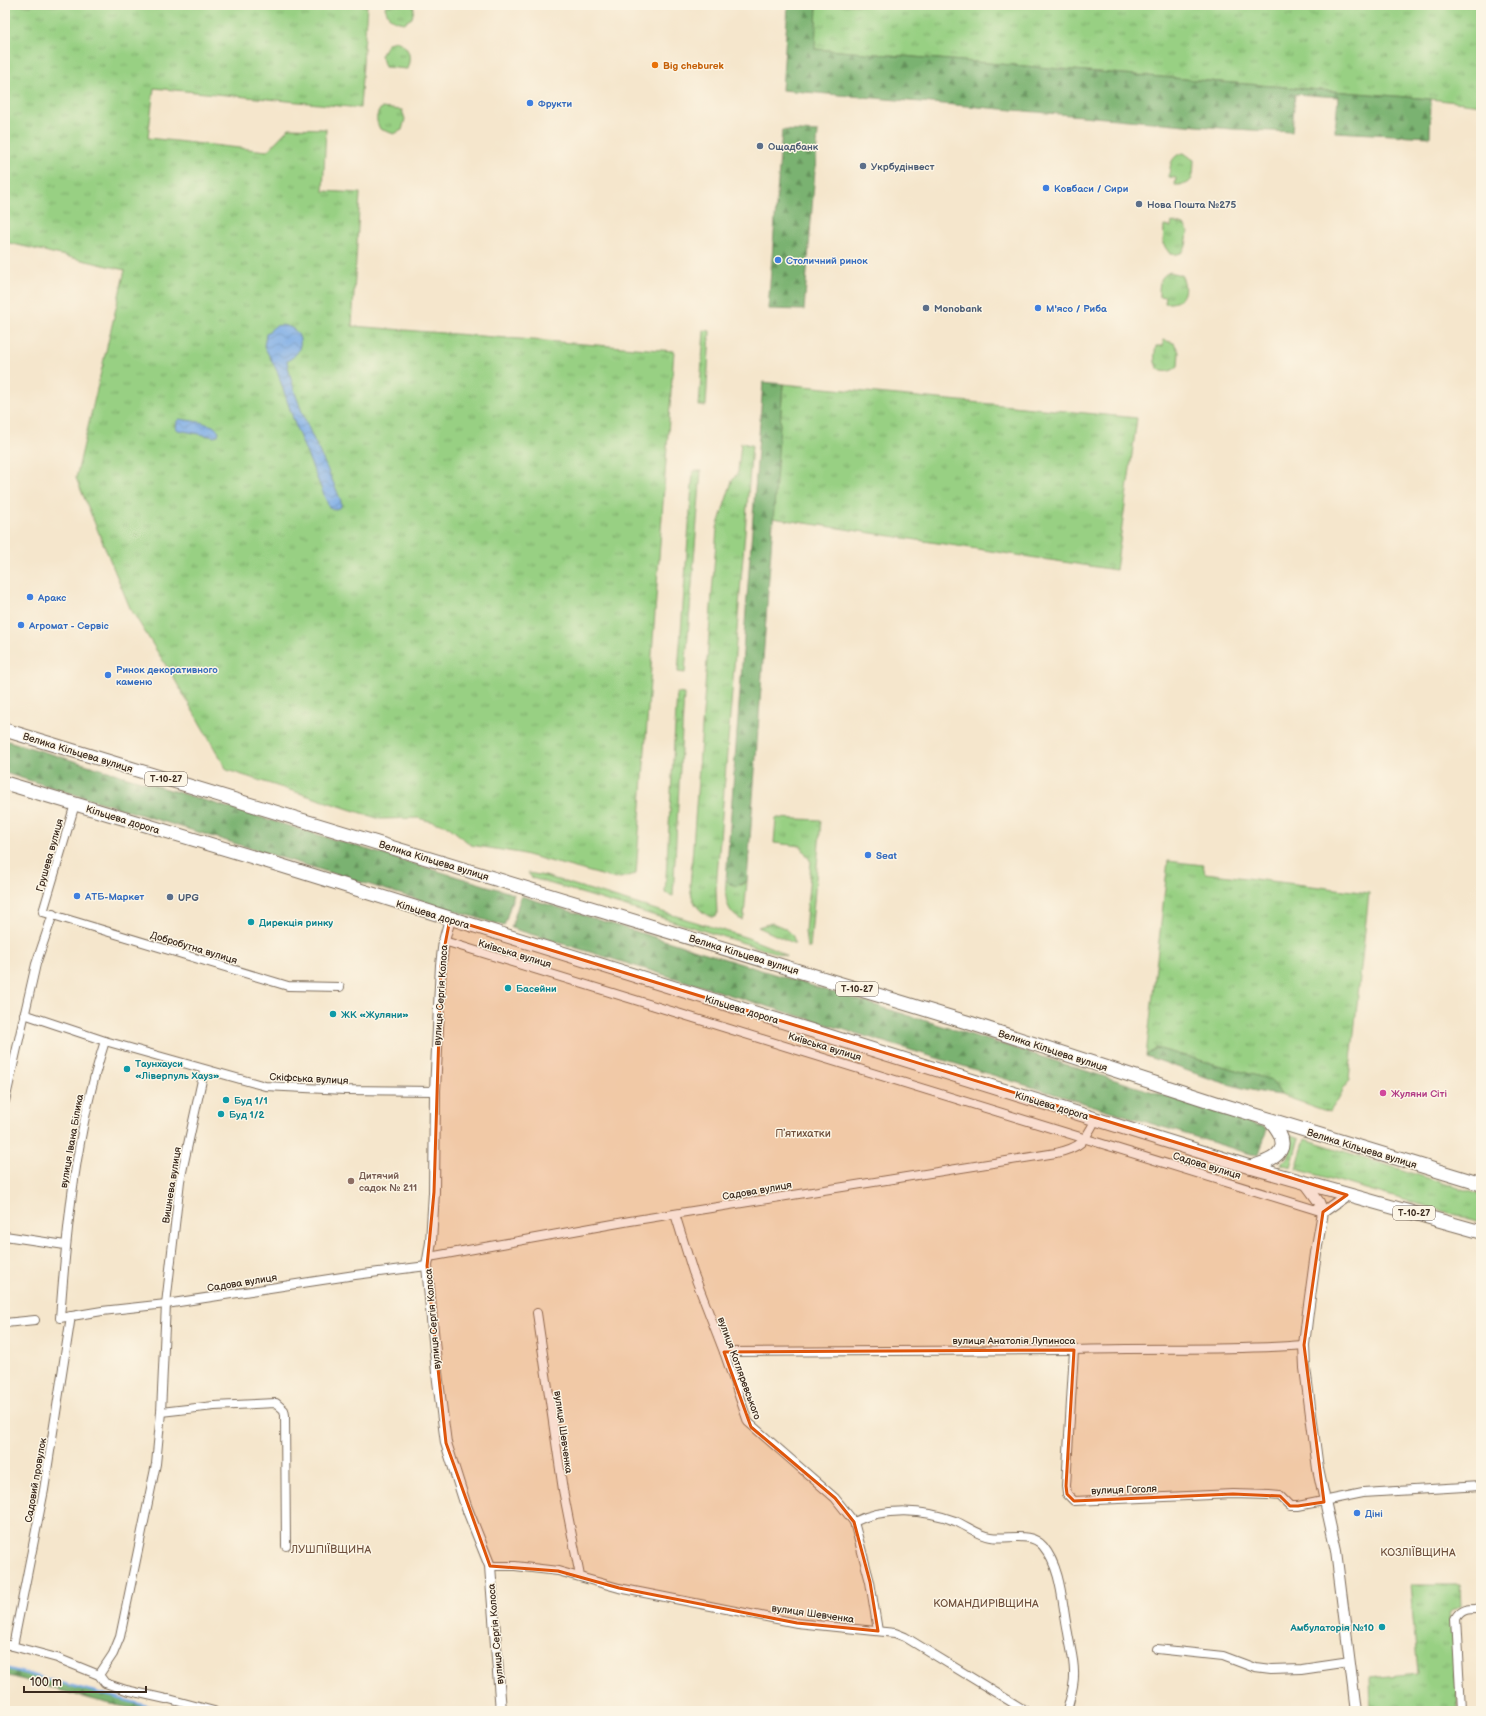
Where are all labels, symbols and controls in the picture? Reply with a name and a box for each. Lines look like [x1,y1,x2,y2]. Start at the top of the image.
marker: Big cheburek [650,60,660,70]
place label: Big cheburek [663,60,725,72]
marker: Фрукти [525,98,535,108]
place label: Фрукти [538,98,572,110]
marker: Ощадбанк [755,141,765,151]
place label: Ощадбанк [768,141,819,153]
marker: Укрбудінвест [858,161,868,171]
place label: Укрбудінвест [871,161,935,173]
marker: Ковбаси / Сири [1041,183,1051,193]
place label: Ковбаси / Сири [1054,183,1129,195]
marker: Нова Пошта №275 [1134,199,1144,209]
place label: Нова Пошта №275 [1147,199,1237,211]
marker: Столичний ринок [773,255,783,265]
place label: Столичний ринок [786,255,868,267]
marker: Monobank [921,303,931,313]
place label: Monobank [934,303,983,315]
marker: М'ясо / Риба [1033,303,1043,313]
place label: М'ясо / Риба [1046,303,1107,315]
marker: Аракс [25,592,35,602]
place label: Аракс [37,592,66,604]
marker: Агромат - Сервіс [16,620,26,630]
place label: Агромат - Сервіс [28,620,109,632]
place label: Ринок декоративного каменю [116,664,218,688]
marker: Ринок декоративного каменю [103,670,113,680]
street label: Велика Кільцева вулиця [21,731,135,776]
road number: Т-10-27 [145,772,187,786]
street label: Кільцева дорога [84,803,161,837]
street label: Грушева вулиця [34,817,66,893]
street label: Велика Кільцева вулиця [377,839,491,884]
marker: Seat [863,850,873,860]
place label: Seat [876,850,898,862]
marker: АТБ-Маркет [72,891,82,901]
place label: АТБ-Маркет [84,891,145,903]
marker: UPG [165,892,175,902]
place label: UPG [178,892,199,904]
street label: Кільцева дорога [394,898,471,932]
marker: Дирекція ринку [246,917,256,927]
place label: Дирекція ринку [259,917,333,929]
street label: Добробутна вулиця [149,929,239,967]
street label: Велика Кільцева вулиця [687,933,801,978]
street label: Київська вулиця [477,937,553,971]
street label: вулиця Сергія Колоса [431,944,451,1046]
road number: Т-10-27 [836,982,878,996]
marker: Басейни [503,983,513,993]
place label: Басейни [516,983,557,995]
street label: Кільцева дорога [703,993,780,1027]
marker: ЖК «Жуляни» [328,1009,338,1019]
place label: ЖК «Жуляни» [341,1009,409,1021]
street label: Велика Кільцева вулиця [996,1028,1109,1074]
street label: Київська вулиця [787,1030,863,1064]
place label: Таунхауси «Ліверпуль Хауз» [135,1058,220,1082]
marker: Таунхауси «Ліверпуль Хауз» [122,1064,132,1074]
street label: Скіфська вулиця [269,1071,349,1087]
marker: Жуляни Сіті [1378,1088,1388,1098]
place label: Жуляни Сіті [1391,1088,1447,1100]
street label: Кільцева дорога [1013,1089,1090,1123]
street label: вулиця Івана Білика [58,1093,86,1189]
marker: Буд 1/1 [221,1095,231,1105]
place label: Буд 1/1 [234,1095,268,1107]
marker: Буд 1/2 [216,1109,226,1119]
place label: Буд 1/2 [229,1109,265,1121]
district label: Пʼятихатки [775,1127,831,1140]
street label: Велика Кільцева вулиця [1305,1127,1419,1172]
street label: Вишнева вулиця [160,1146,184,1224]
street label: Садова вулиця [1171,1150,1243,1182]
place label: Дитячий садок № 211 [359,1170,417,1194]
marker: Дитячий садок № 211 [346,1176,356,1186]
street label: Садова вулиця [721,1179,793,1203]
road number: Т-10-27 [1393,1206,1435,1220]
street label: вулиця Сергія Колоса [423,1268,443,1370]
street label: Садова вулиця [206,1271,278,1294]
street label: вулиця Котляревського [715,1315,763,1421]
street label: вулиця Анатолія Лупиноса [953,1335,1076,1347]
street label: вулиця Шевченка [551,1390,575,1474]
street label: Садовий провулок [23,1436,49,1524]
street label: вулиця Гоголя [1091,1483,1158,1497]
marker: Діні [1352,1508,1362,1518]
place label: Діні [1365,1508,1383,1520]
district label: ЛУШПІЇВЩИНА [290,1542,371,1556]
district label: КОЗЛІЇВЩИНА [1380,1545,1456,1559]
street label: вулиця Сергія Колоса [486,1583,506,1685]
district label: КОМАНДИРІВЩИНА [933,1597,1039,1610]
street label: вулиця Шевченка [771,1602,855,1626]
place label: Амбулаторія №10 [1289,1622,1374,1634]
marker: Амбулаторія №10 [1377,1622,1387,1632]
scale bar [24,1668,146,1694]
text: 100 m [30,1675,62,1690]

